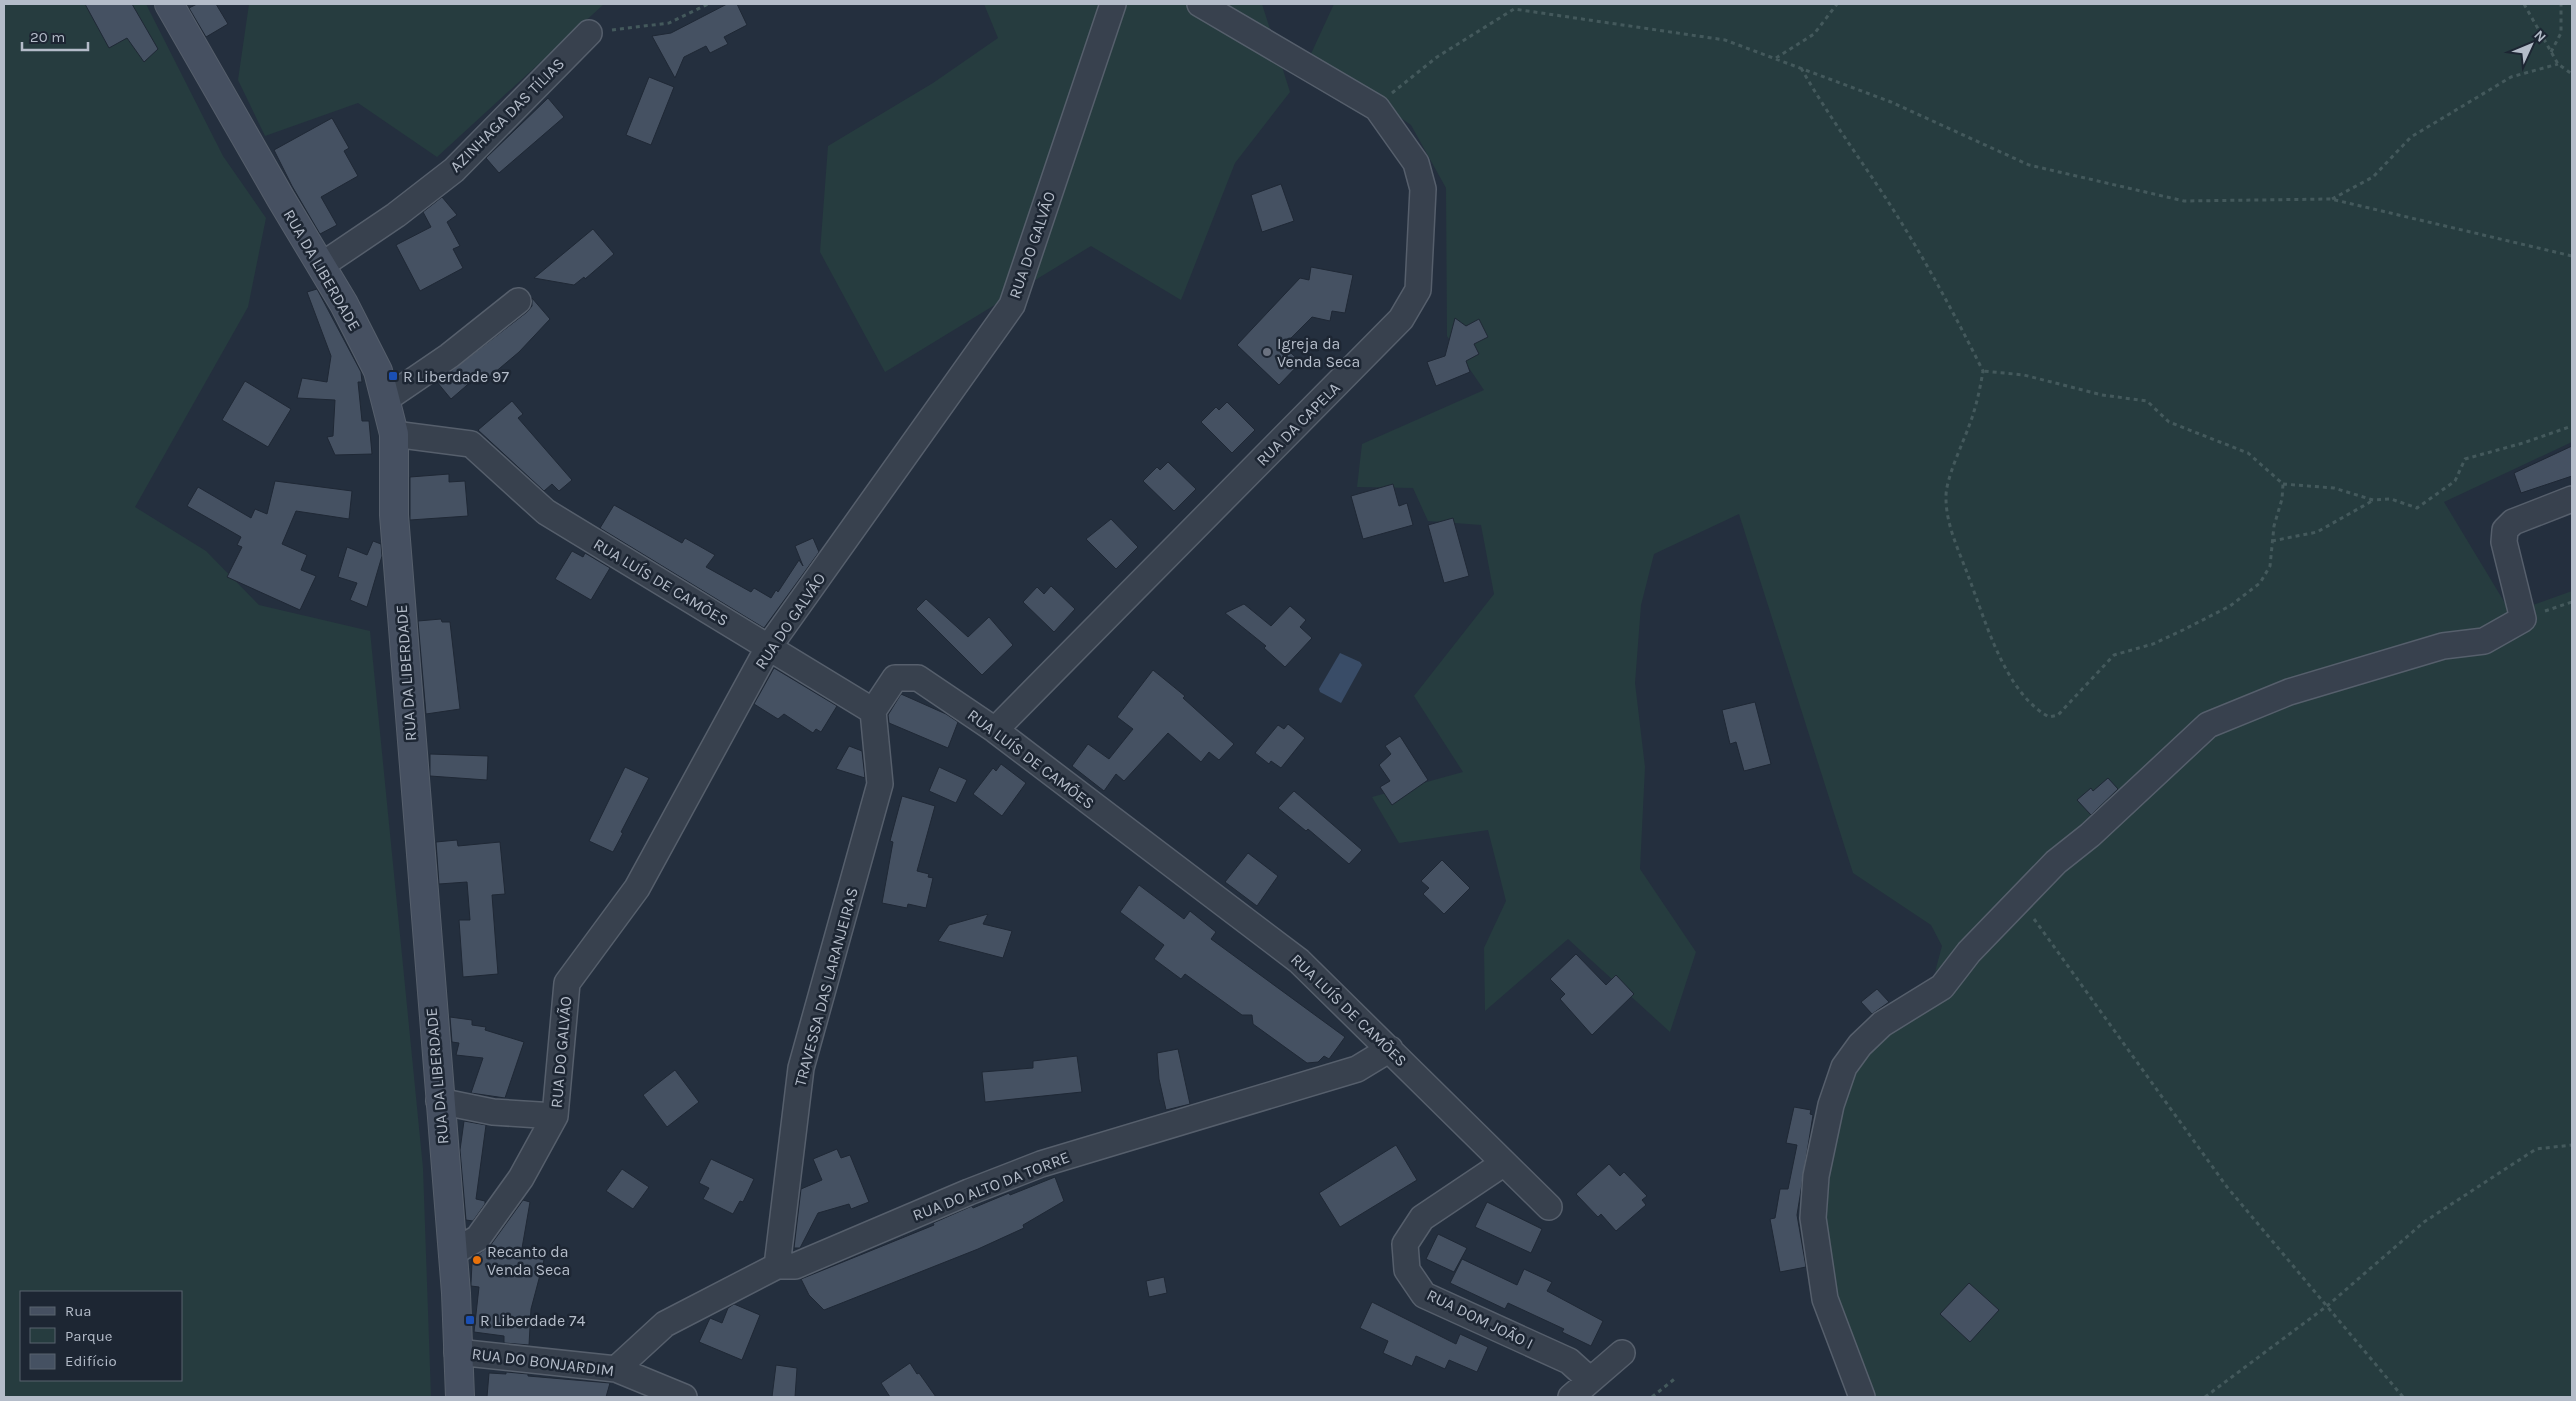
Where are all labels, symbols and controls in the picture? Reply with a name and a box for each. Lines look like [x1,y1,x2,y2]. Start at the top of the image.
scale bar [22,20,89,52]
north arrow [2506,20,2556,70]
text: N [2530,27,2550,46]
text: 20 m [30,28,65,46]
street label: AZINHAGA DAS TÍLIAS [446,54,568,176]
street label: RUA DO GALVÃO [1005,189,1059,301]
street label: RUA DA LIBERDADE [280,206,364,334]
place label: Igreja da Venda Seca [1277,334,1360,371]
marker: Igreja da Venda Seca [1261,346,1273,358]
place label: R Liberdade 97 [403,367,509,386]
marker: R Liberdade 97 [387,370,399,382]
street label: RUA DA CAPELA [1252,378,1344,470]
street label: RUA LUÍS DE CAMÕES [590,534,732,630]
street label: RUA DO GALVÃO [751,569,829,673]
street label: RUA DA LIBERDADE [392,604,420,742]
street label: RUA LUÍS DE CAMÕES [964,705,1098,813]
street label: TRAVESSA DAS LARANJEIRAS [790,885,862,1089]
street label: RUA LUÍS DE CAMÕES [1287,950,1411,1070]
street label: RUA DO GALVÃO [547,995,575,1109]
street label: RUA DA LIBERDADE [422,1007,452,1145]
street label: RUA DO ALTO DA TORRE [910,1147,1072,1225]
place label: Recanto da Venda Seca [487,1242,570,1279]
marker: Recanto da Venda Seca [471,1254,483,1266]
street label: RUA DOM JOÃO I [1424,1285,1536,1353]
legend [20,1291,182,1381]
text: Rua [65,1302,92,1320]
place label: R Liberdade 74 [480,1311,586,1330]
marker: R Liberdade 74 [464,1314,476,1326]
text: Parque [65,1327,113,1345]
street label: RUA DO BONJARDIM [471,1344,615,1380]
text: Edifício [65,1352,117,1370]

